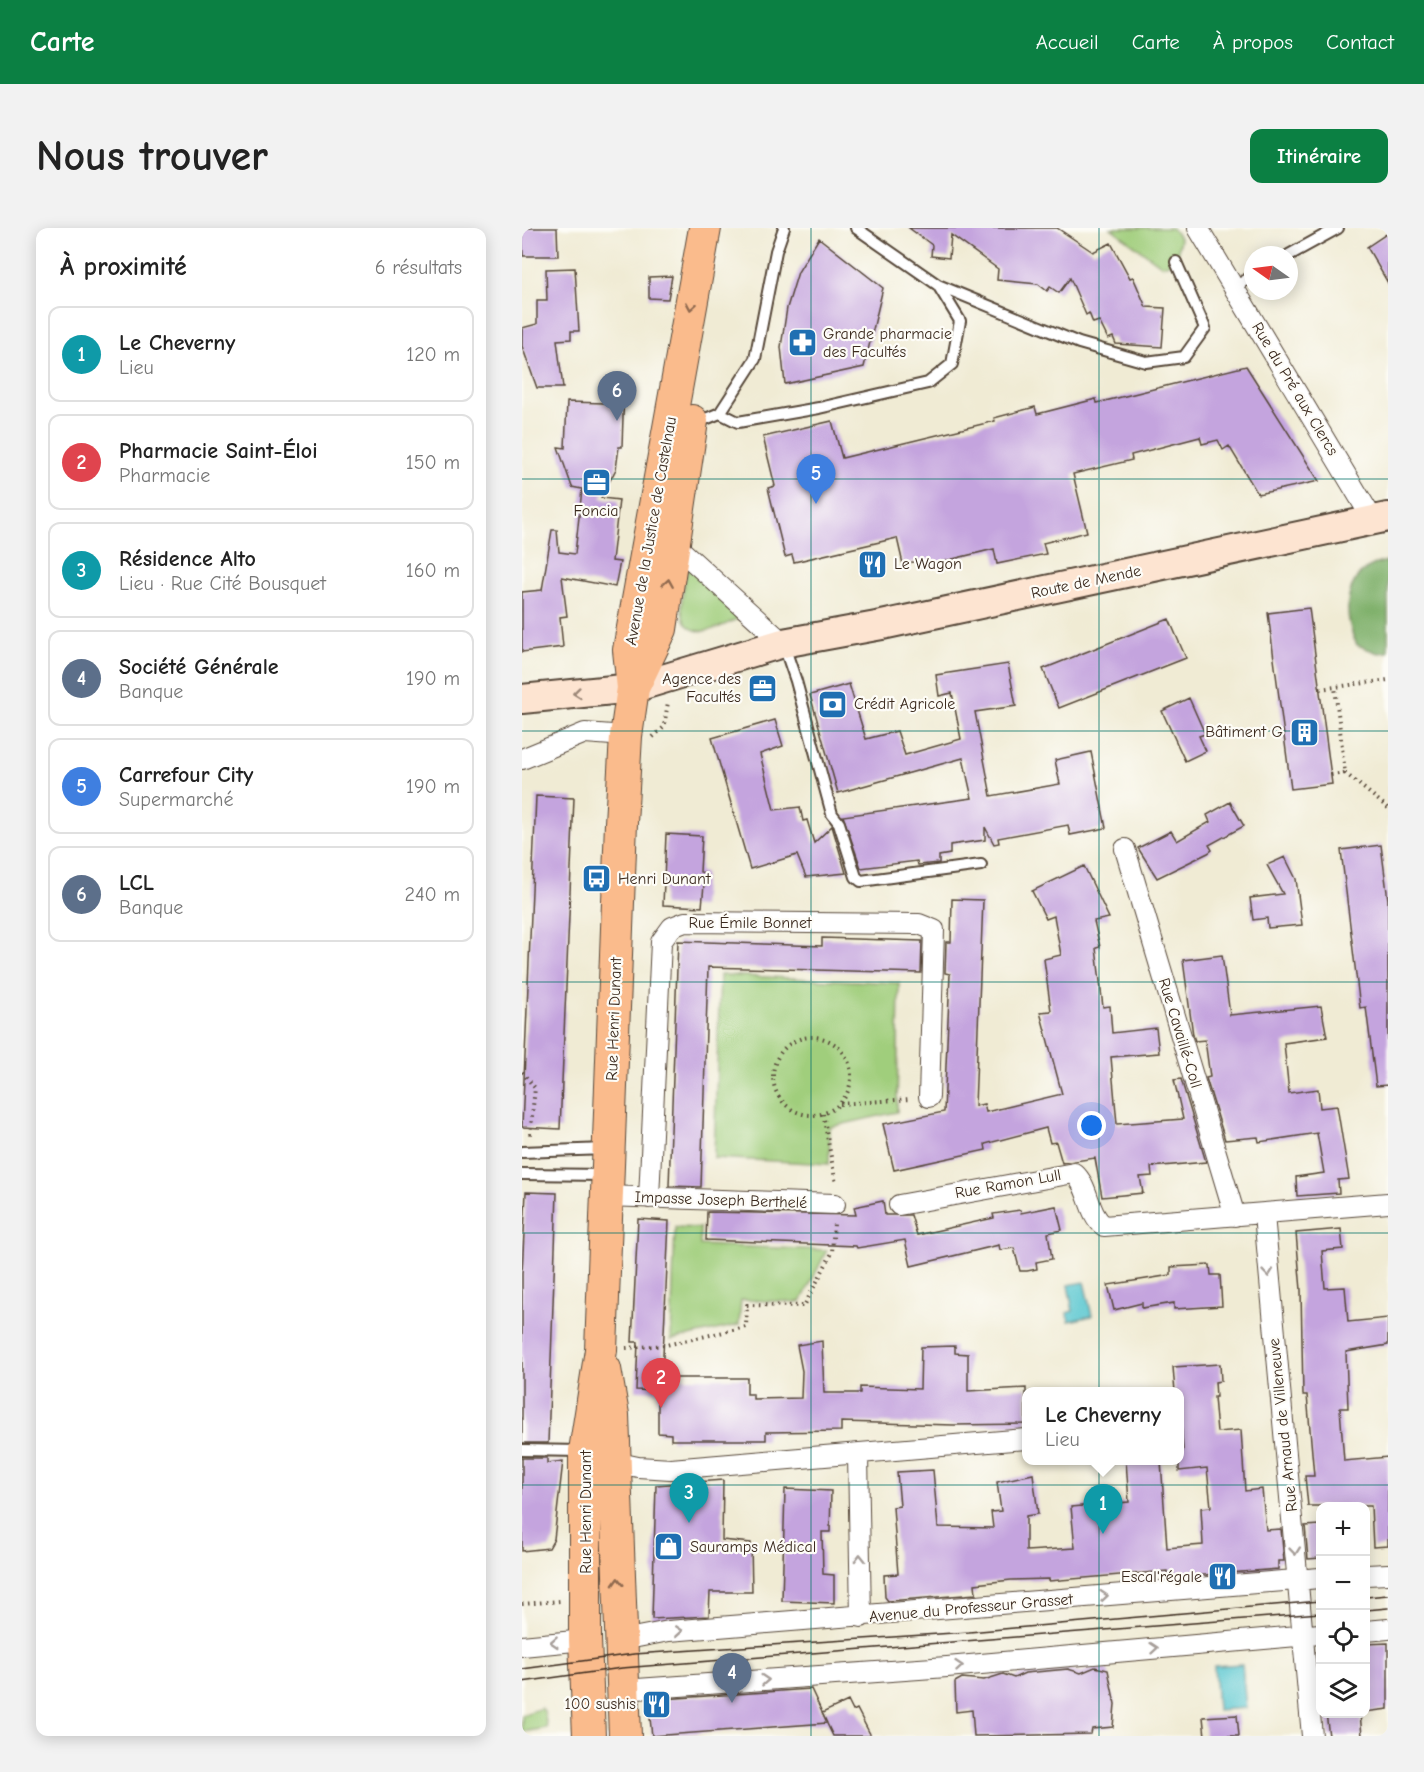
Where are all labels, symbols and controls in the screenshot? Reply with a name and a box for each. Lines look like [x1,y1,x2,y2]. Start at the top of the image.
text: Carte [30,26,95,58]
text: Accueil [1036,30,1099,54]
text: Carte [1132,30,1180,54]
text: À propos [1213,30,1293,54]
text: Contact [1326,30,1394,54]
button: Itinéraire [1250,129,1388,183]
text: Nous trouver [36,132,268,181]
north arrow [1244,246,1298,300]
text: À proximité [60,252,187,282]
text: 6 résultats [375,256,462,279]
one-way arrow [686,302,698,311]
street label: Rue du Pré aux Clercs [1248,319,1342,459]
place label: Grande pharmacie des Facultés [823,325,952,361]
pharmacy icon: Grande pharmacie des Facultés [786,327,818,359]
text: Le Cheverny [119,330,235,356]
text: 1 [78,343,85,366]
text: 120 m [406,343,460,366]
text: Lieu [119,356,154,379]
pin: 6 [598,372,637,421]
street label: Avenue de la Justice de Castelnau [622,415,680,647]
text: Pharmacie Saint-Éloi [119,438,318,464]
text: 2 [77,451,86,474]
text: 150 m [406,451,460,474]
pin: 5 [796,454,836,504]
text: Pharmacie [119,464,210,487]
office icon: Foncia [580,467,612,499]
place label: Foncia [573,502,619,520]
text: Résidence Alto [119,546,256,572]
restaurant icon: Le Wagon [857,548,889,580]
place label: Le Wagon [894,555,962,573]
text: 3 [77,559,86,582]
text: 160 m [406,559,460,582]
street label: Route de Mende [1029,562,1143,602]
text: Lieu · Rue Cité Bousquet [119,572,326,595]
one-way arrow [661,578,674,588]
text: Société Générale [119,654,279,680]
text: 4 [77,667,86,690]
text: 190 m [406,667,460,690]
place label: Agence des Facultés [662,670,741,706]
office icon: Agence des Facultés [746,672,778,704]
text: Banque [119,680,183,703]
one-way arrow [573,686,582,699]
bank icon: Crédit Agricole [817,688,849,720]
place label: Crédit Agricole [854,695,955,713]
building icon: Bâtiment G [1288,716,1320,748]
place label: Bâtiment G [1205,723,1283,741]
text: Carrefour City [119,762,253,788]
text: 5 [76,775,87,798]
text: 190 m [406,775,460,798]
text: Supermarché [119,788,233,811]
bus stop icon: Henri Dunant [581,863,613,895]
text: LCL [119,870,154,896]
place label: Henri Dunant [618,870,711,888]
text: 6 [76,883,87,906]
text: 240 m [405,883,460,906]
text: Banque [119,896,183,919]
street label: Rue Émile Bonnet [688,913,812,932]
street label: Rue Henri Dunant [603,957,625,1081]
street label: Rue Cavaillé-Coll [1155,976,1205,1090]
your location [1077,1111,1106,1140]
street label: Rue Ramon Lull [953,1166,1063,1202]
street label: Impasse Joseph Berthelé [634,1188,808,1212]
one-way arrow [1261,1269,1274,1278]
street label: Rue Arnaud de Villeneuve [1265,1337,1301,1513]
pin: 2 [642,1358,680,1408]
popup [1022,1387,1184,1465]
text: Le Cheverny [1045,1402,1161,1428]
text: Lieu [1045,1428,1080,1451]
street label: Rue Henri Dunant [577,1450,595,1574]
pin: 3 [670,1474,708,1523]
pin: 1 [1084,1484,1122,1534]
map controls [1316,1502,1370,1718]
button: + [1316,1502,1370,1556]
shop icon: Sauramps Médical [653,1531,685,1563]
place label: Sauramps Médical [690,1538,816,1556]
one-way arrow [1288,1546,1301,1555]
one-way arrow [854,1554,866,1563]
button: − [1316,1556,1370,1610]
restaurant icon: Escal'régale [1207,1561,1239,1593]
place label: Escal'régale [1121,1568,1202,1586]
one-way arrow [612,1577,625,1586]
street label: Avenue du Professeur Grasset [868,1590,1074,1626]
one-way arrow [1099,1590,1108,1603]
button: locate [1316,1610,1370,1664]
one-way arrow [675,1624,684,1637]
one-way arrow [549,1636,558,1649]
one-way arrow [1149,1642,1158,1655]
pin: 4 [712,1654,752,1703]
one-way arrow [955,1659,964,1672]
button: layers [1316,1664,1370,1718]
one-way arrow [760,1674,769,1687]
restaurant icon: 100 sushis [641,1688,673,1720]
place label: 100 sushis [564,1695,636,1713]

